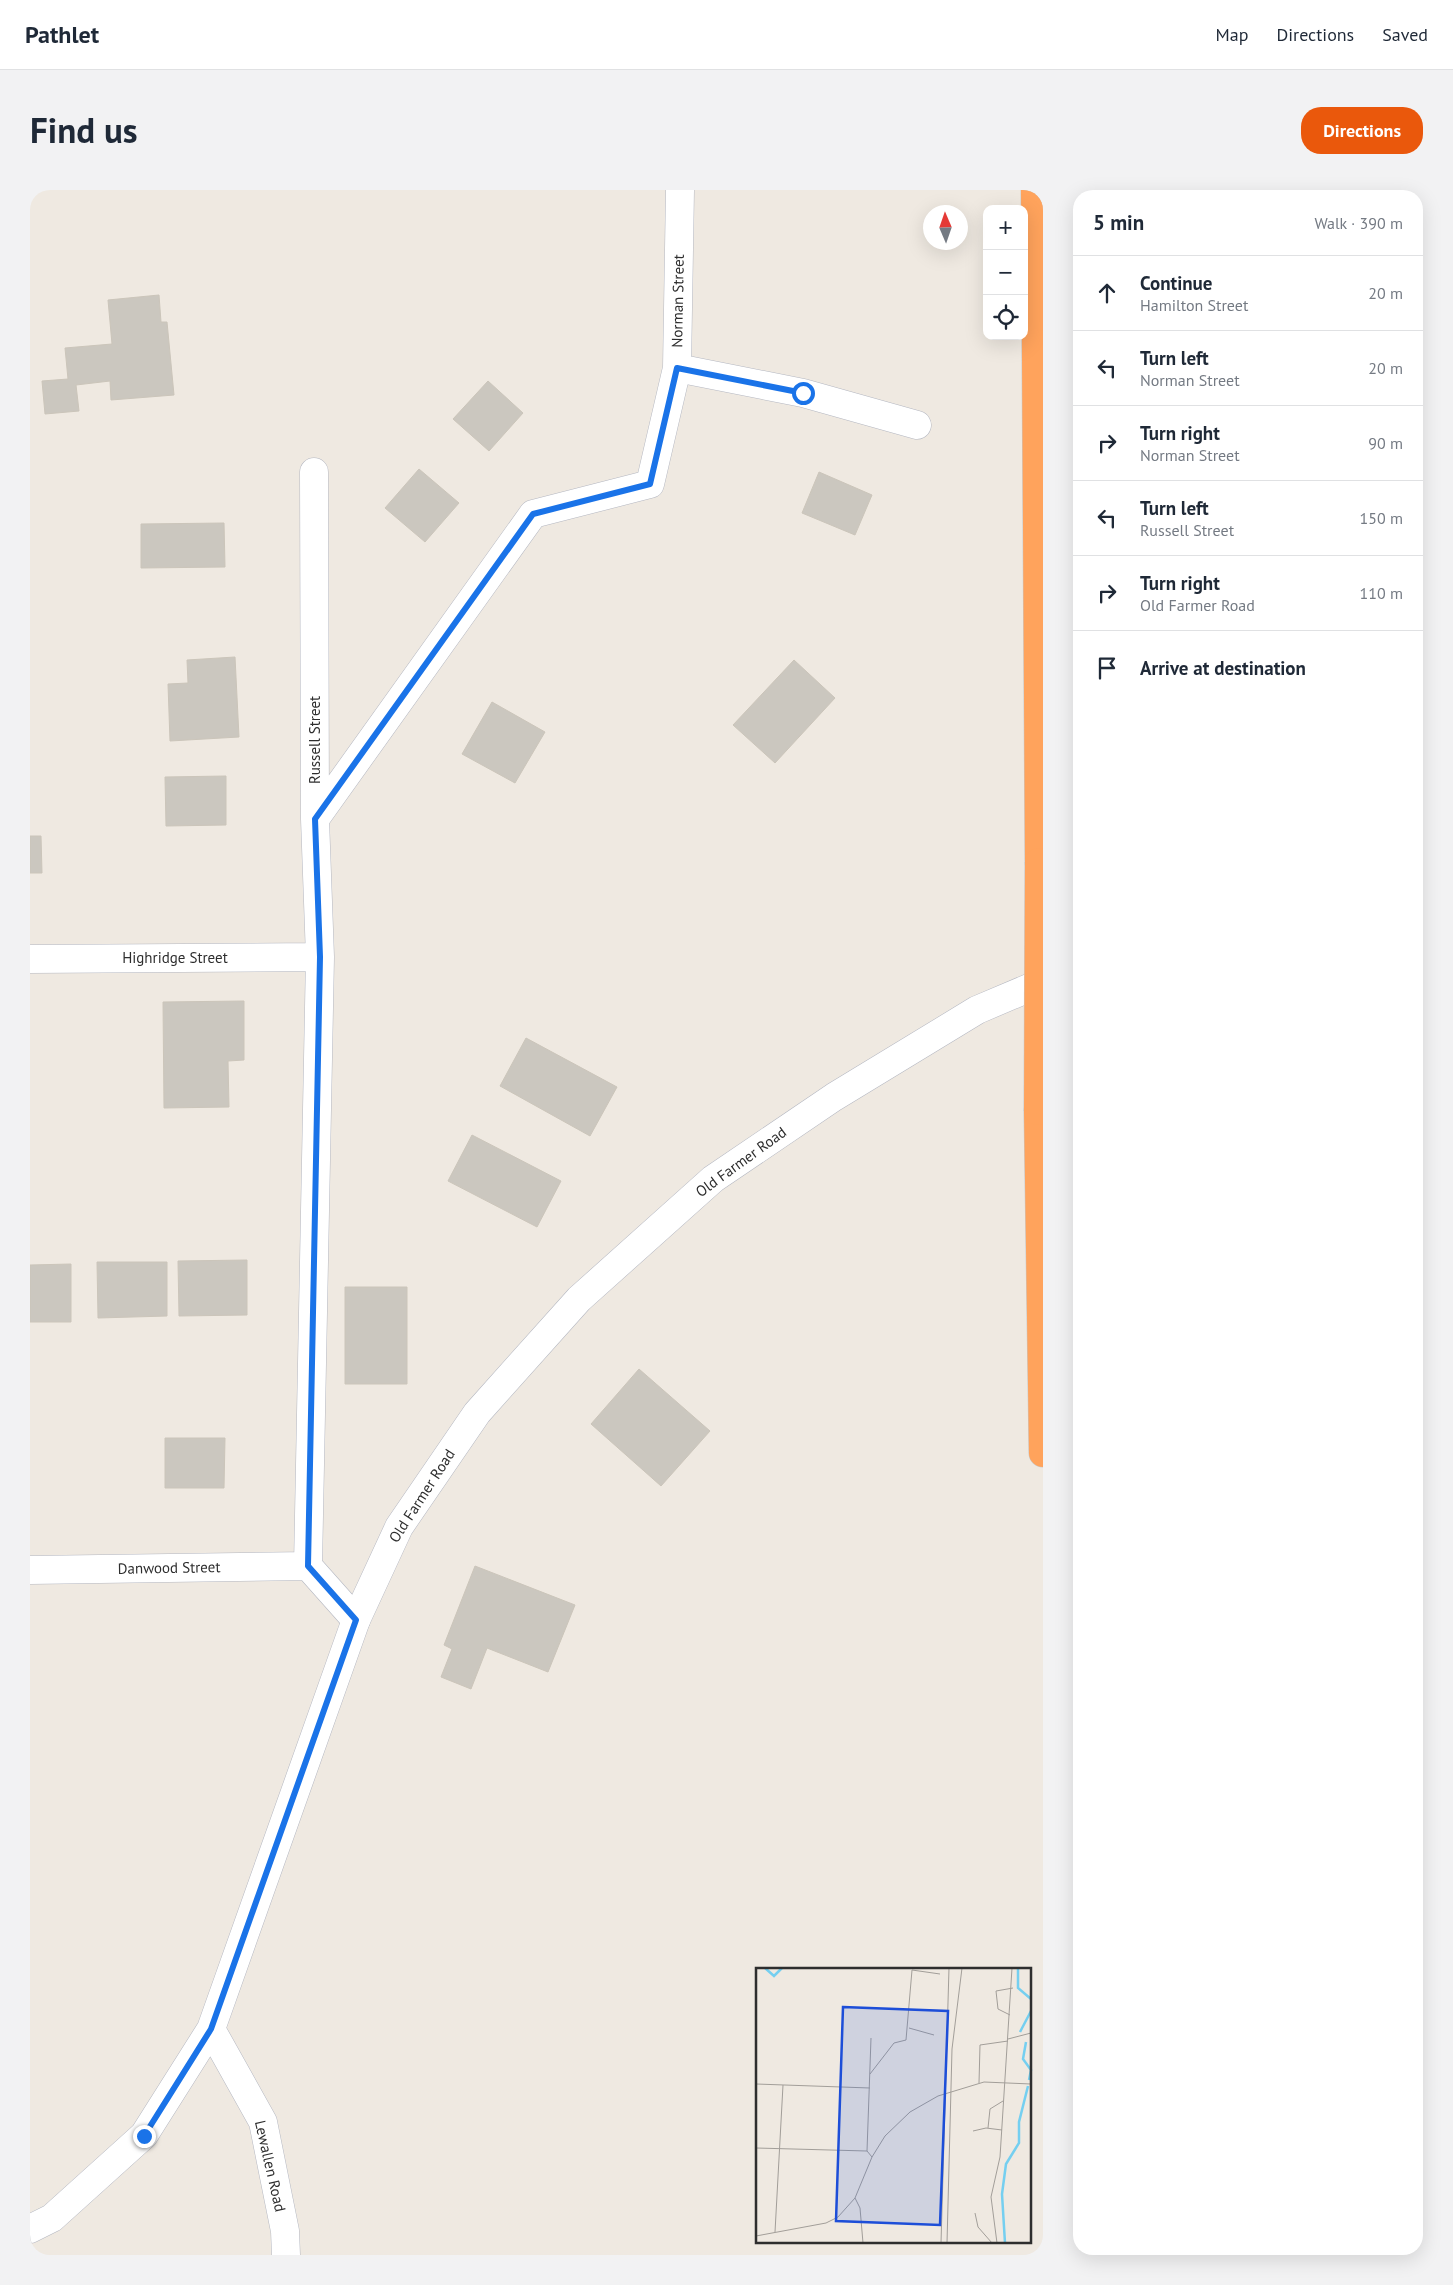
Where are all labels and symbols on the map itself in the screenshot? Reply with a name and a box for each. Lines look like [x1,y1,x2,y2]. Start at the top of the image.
north arrow [923,205,968,250]
street label: Norman Street [667,254,688,348]
route start [792,382,815,405]
street label: Russell Street [305,696,324,784]
street label: Highridge Street [122,948,228,967]
street label: Old Farmer Road [692,1122,790,1201]
street label: Old Farmer Road [384,1445,459,1546]
street label: Danwood Street [117,1557,221,1578]
inset map [756,1968,1031,2242]
street label: Lewallen Road [251,2118,290,2213]
route end [133,2125,156,2148]

